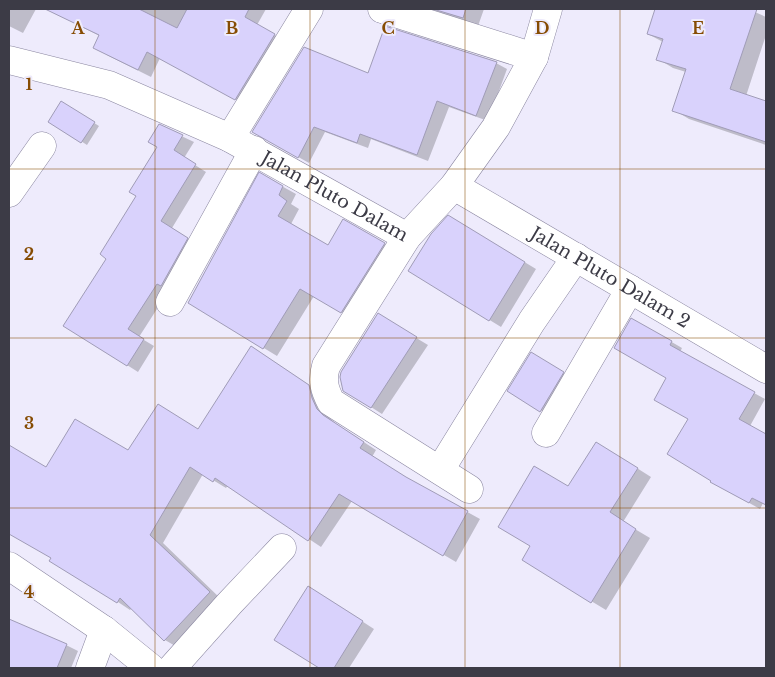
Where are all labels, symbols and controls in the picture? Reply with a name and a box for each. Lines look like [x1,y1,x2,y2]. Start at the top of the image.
text: A [71,18,86,38]
text: B [226,18,239,38]
text: C [381,18,395,38]
text: D [535,18,549,38]
text: E [692,18,704,38]
text: 1 [26,74,33,94]
street label: Jalan Pluto Dalam [255,146,412,246]
street label: Jalan Pluto Dalam 2 [525,221,694,333]
text: 2 [24,244,34,264]
text: 3 [24,413,34,433]
text: 4 [24,582,34,602]

